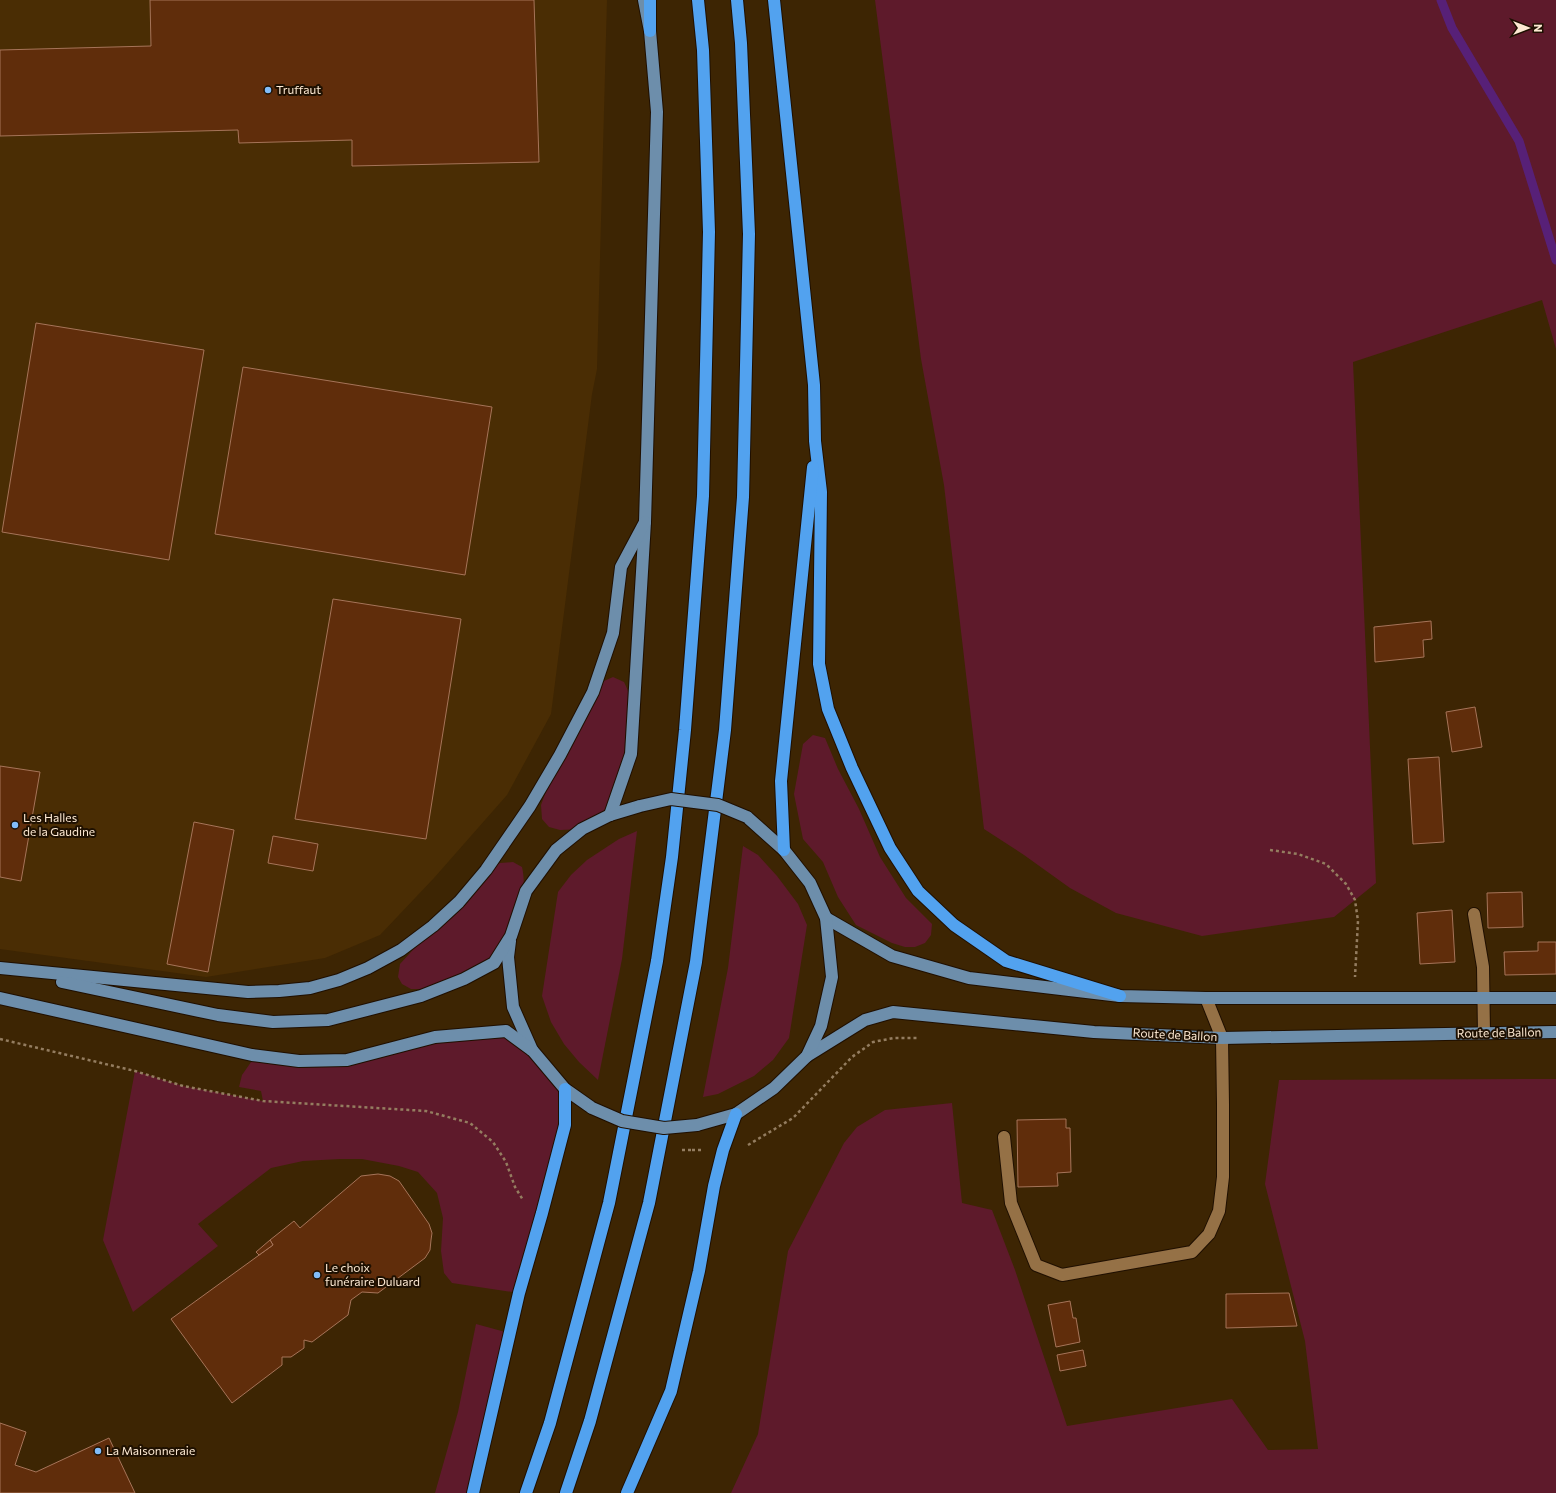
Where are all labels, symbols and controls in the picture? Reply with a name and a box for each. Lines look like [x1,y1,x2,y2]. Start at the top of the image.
north arrow [1508,8,1548,48]
text: N [1532,24,1545,32]
place label: Truffaut [276,82,321,96]
marker: Truffaut [263,85,273,95]
place label: Les Halles de la Gaudine [23,810,95,838]
marker: Les Halles de la Gaudine [10,820,20,830]
street label: Route de Ballon [1457,1024,1541,1040]
street label: Route de Ballon [1132,1025,1218,1043]
place label: Le choix funéraire Duluard [325,1260,420,1288]
marker: Le choix funéraire Duluard [312,1270,322,1280]
place label: La Maisonneraie [106,1443,195,1457]
marker: La Maisonneraie [93,1446,103,1456]

